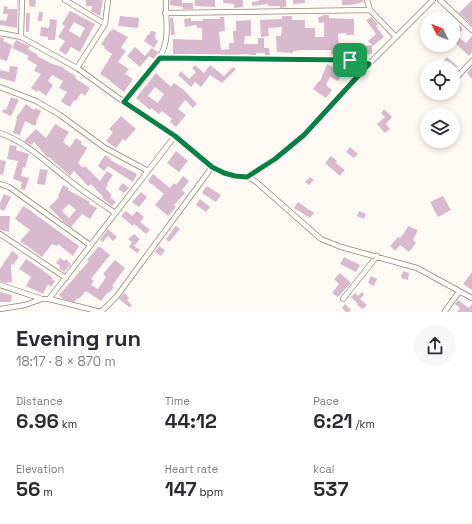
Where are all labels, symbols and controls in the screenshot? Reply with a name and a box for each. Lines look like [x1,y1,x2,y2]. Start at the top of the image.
north arrow [420,12,460,52]
map controls [420,12,460,148]
pin [333,43,367,77]
icon: arrive [339,49,361,71]
button: locate [420,60,460,100]
button: layers [420,108,460,148]
text: Evening run [16,324,141,352]
button: share [414,325,456,367]
text: 18:17 · 8 × 870 m [16,353,116,370]
text: Distance [16,394,63,408]
text: Time [165,394,190,408]
text: Pace [313,394,339,408]
text: 6.96 [16,408,59,434]
text: 44:12 [165,408,217,434]
text: 6:21 [313,408,353,434]
text: km [59,417,77,431]
text: /km [353,417,375,431]
text: Elevation [16,462,64,476]
text: Heart rate [165,462,218,476]
text: kcal [313,462,335,476]
text: 56 [16,476,40,502]
text: 147 [165,476,197,502]
text: 537 [313,476,349,502]
text: m [40,485,53,499]
text: bpm [197,485,223,499]

